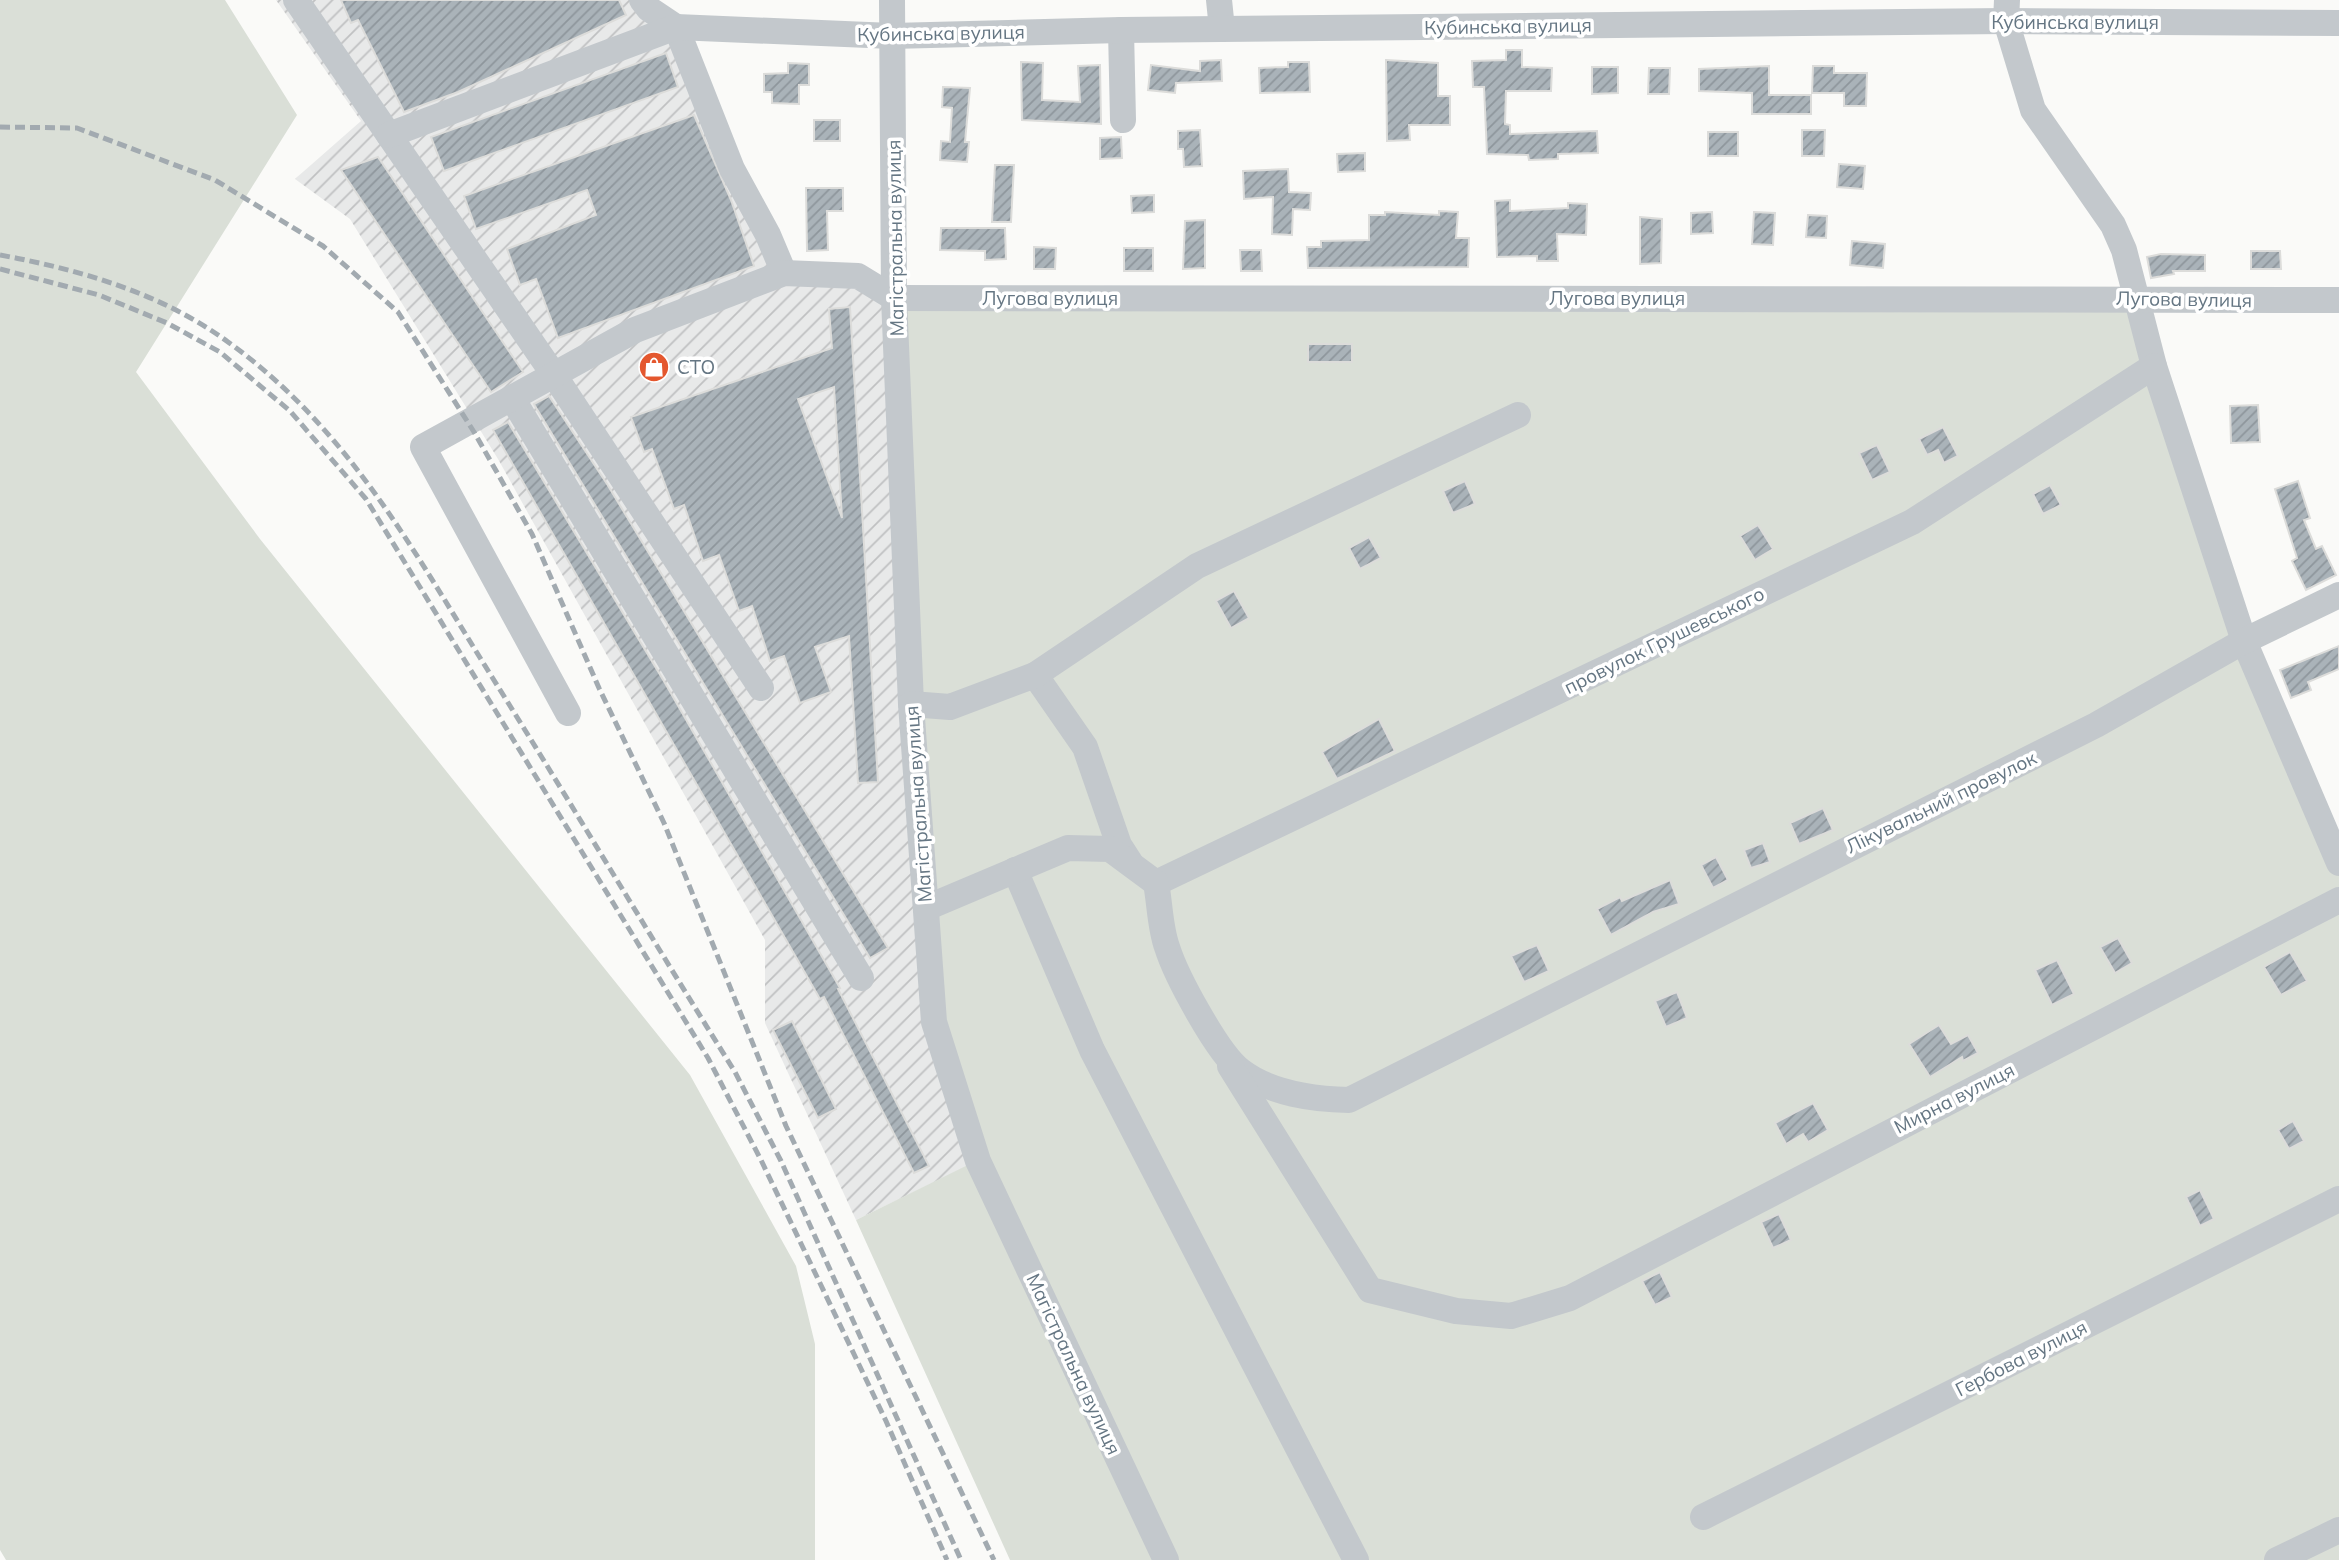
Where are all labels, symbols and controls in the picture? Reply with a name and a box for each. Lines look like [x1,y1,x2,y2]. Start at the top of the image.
street label: Кубинська вулиця [1991,10,2159,34]
street label: Кубинська вулиця [1424,13,1592,39]
street label: Кубинська вулиця [857,20,1025,46]
street label: Магістральна вулиця [881,139,909,337]
street label: Лугова вулиця [982,286,1118,310]
street label: Лугова вулиця [1549,286,1685,310]
street label: Лугова вулиця [2116,286,2252,312]
shop icon: СТО [637,350,671,384]
place label: СТО [677,355,715,379]
street label: провулок Грушевського [1560,581,1768,699]
street label: Магістральна вулиця [899,705,937,903]
street label: Лікувальний провулок [1842,745,2041,859]
street label: Мирна вулиця [1890,1057,2018,1139]
street label: Магістральна вулиця [1022,1270,1126,1458]
street label: Гербова вулиця [1951,1315,2091,1401]

